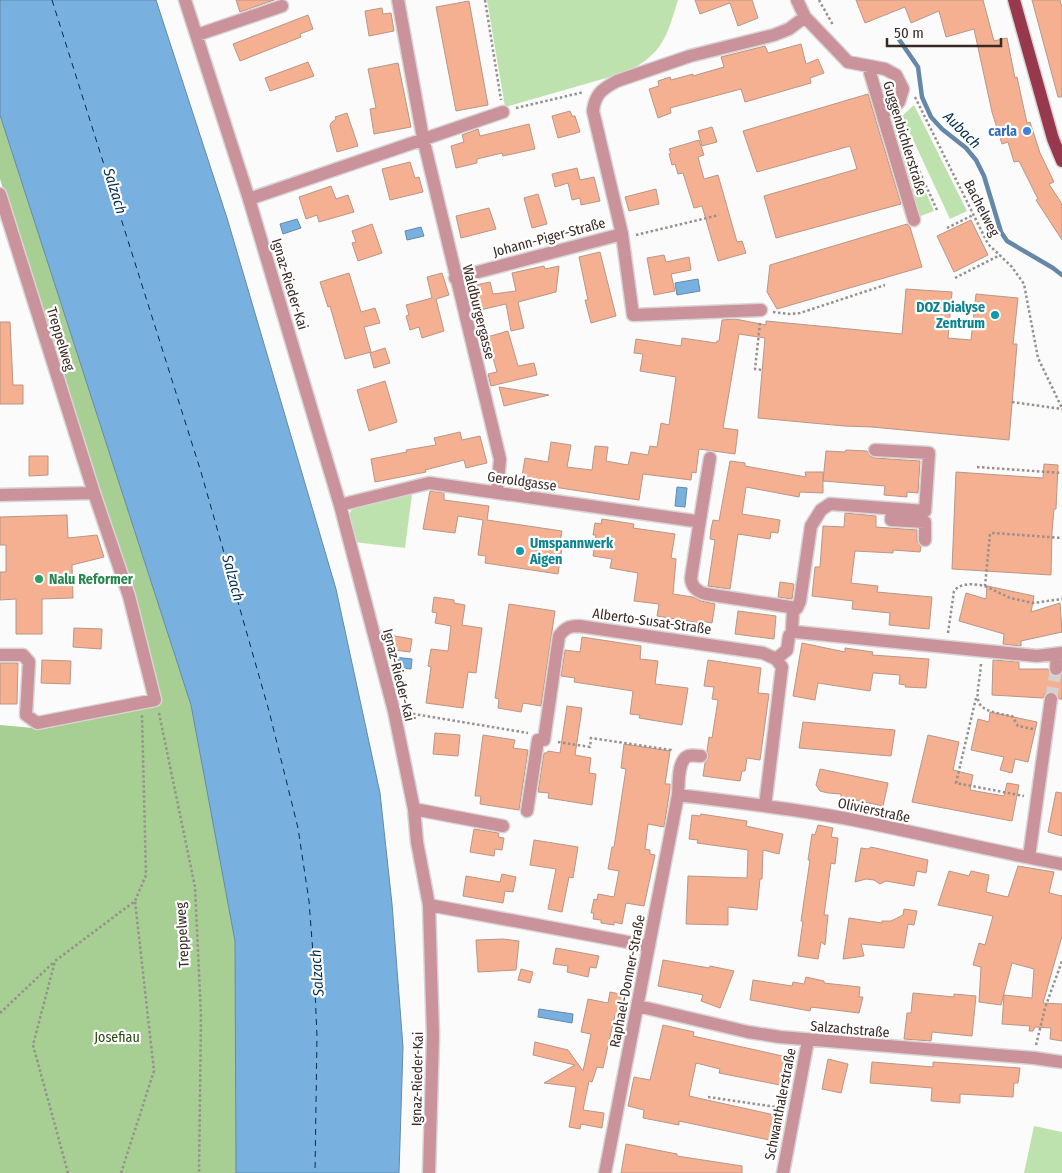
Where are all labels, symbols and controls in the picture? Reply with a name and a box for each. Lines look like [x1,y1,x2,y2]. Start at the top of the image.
scale bar [887,15,1001,47]
text: 50 m [894,24,924,42]
street label: Guggenbichlerstraße [879,79,930,197]
water label: Aubach [939,107,984,152]
place label: carla [988,123,1017,140]
marker: carla [1021,125,1033,137]
water label: Salzach [99,165,130,216]
street label: Bachelweg [960,177,1003,240]
street label: Johann-Piger-Straße [491,214,607,261]
street label: Ignaz-Rieder-Kai [268,236,311,332]
street label: Waldburgergasse [459,263,499,361]
place label: DOZ Dialyse Zentrum [916,299,985,332]
street label: Treppelweg [43,305,78,373]
marker: DOZ Dialyse Zentrum [989,309,1001,321]
street label: Geroldgasse [486,468,558,495]
place label: Umspannwerk Aigen [529,535,614,568]
marker: Umspannwerk Aigen [514,545,526,557]
water label: Salzach [218,552,248,603]
place label: Nalu Reformer [49,571,134,588]
marker: Nalu Reformer [33,573,45,585]
street label: Alberto-Susat-Straße [592,605,712,638]
street label: Ignaz-Rieder-Kai [379,627,418,723]
street label: Olivierstraße [836,795,912,826]
street label: Treppelweg [172,901,193,968]
street label: Raphael-Donner-Straße [606,913,649,1049]
water label: Salzach [306,949,328,998]
street label: Salzachstraße [810,1018,890,1041]
park label: Josefiau [94,1029,140,1046]
street label: Ignaz-Rieder-Kai [408,1032,427,1126]
street label: Schwanthalerstraße [761,1047,800,1162]

